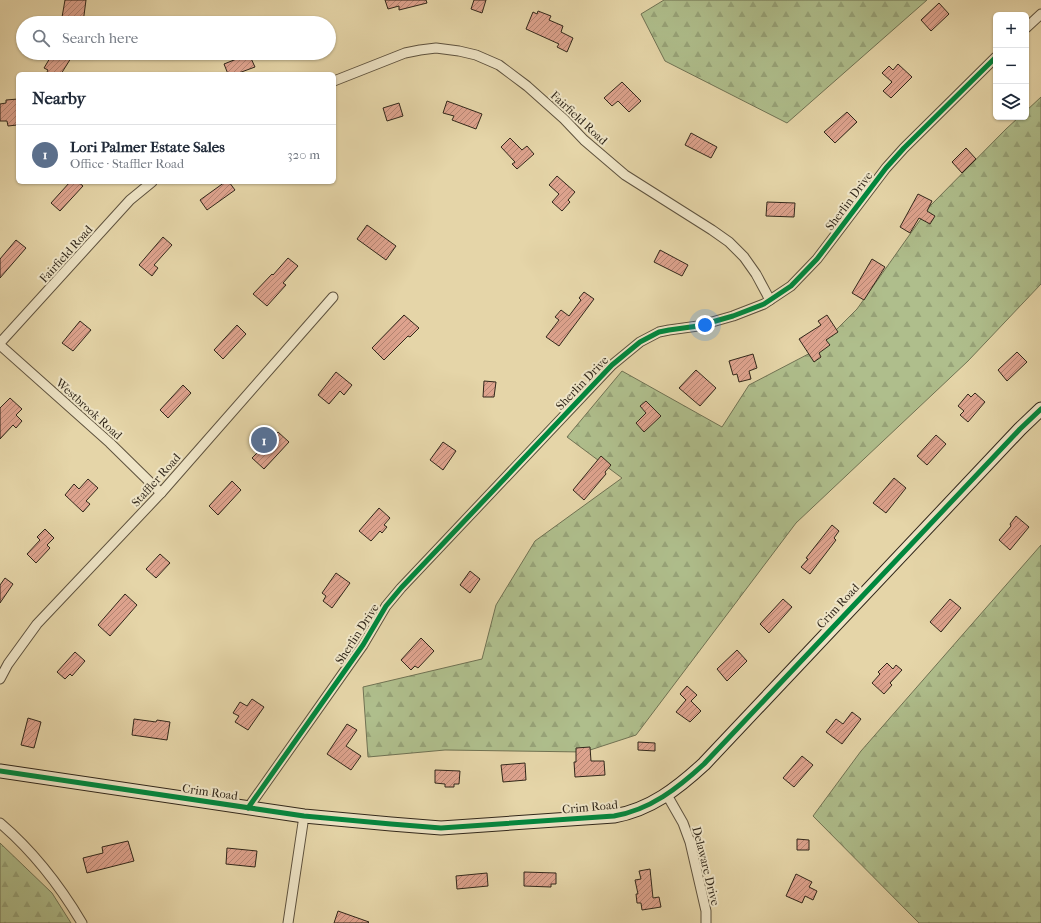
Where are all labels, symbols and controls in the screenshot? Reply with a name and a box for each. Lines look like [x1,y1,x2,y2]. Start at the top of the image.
map controls [993,12,1029,120]
button: + [993,12,1029,48]
search box [16,16,336,60]
icon: search [30,27,52,49]
text: Search here [62,29,138,47]
button: − [993,48,1029,84]
button: layers [993,84,1029,120]
text: Nearby [32,88,86,108]
street label: Fairfield Road [548,88,611,148]
text: Lori Palmer Estate Sales [70,138,225,156]
text: 1 [43,147,47,162]
text: 320 m [287,147,320,162]
text: Office · Staffler Road [70,156,184,171]
street label: Sherlin Drive [822,169,876,233]
street label: Fairfield Road [37,222,96,286]
your location [695,315,715,335]
street label: Sherlin Drive [553,353,611,413]
street label: Westbrook Road [52,375,125,443]
pin: 1 [251,425,277,455]
street label: Staffler Road [129,450,184,509]
street label: Crim Road [814,580,863,631]
street label: Sherlin Drive [332,601,382,667]
street label: Crim Road [181,781,239,803]
street label: Crim Road [562,798,619,816]
street label: Delaware Drive [689,825,723,907]

